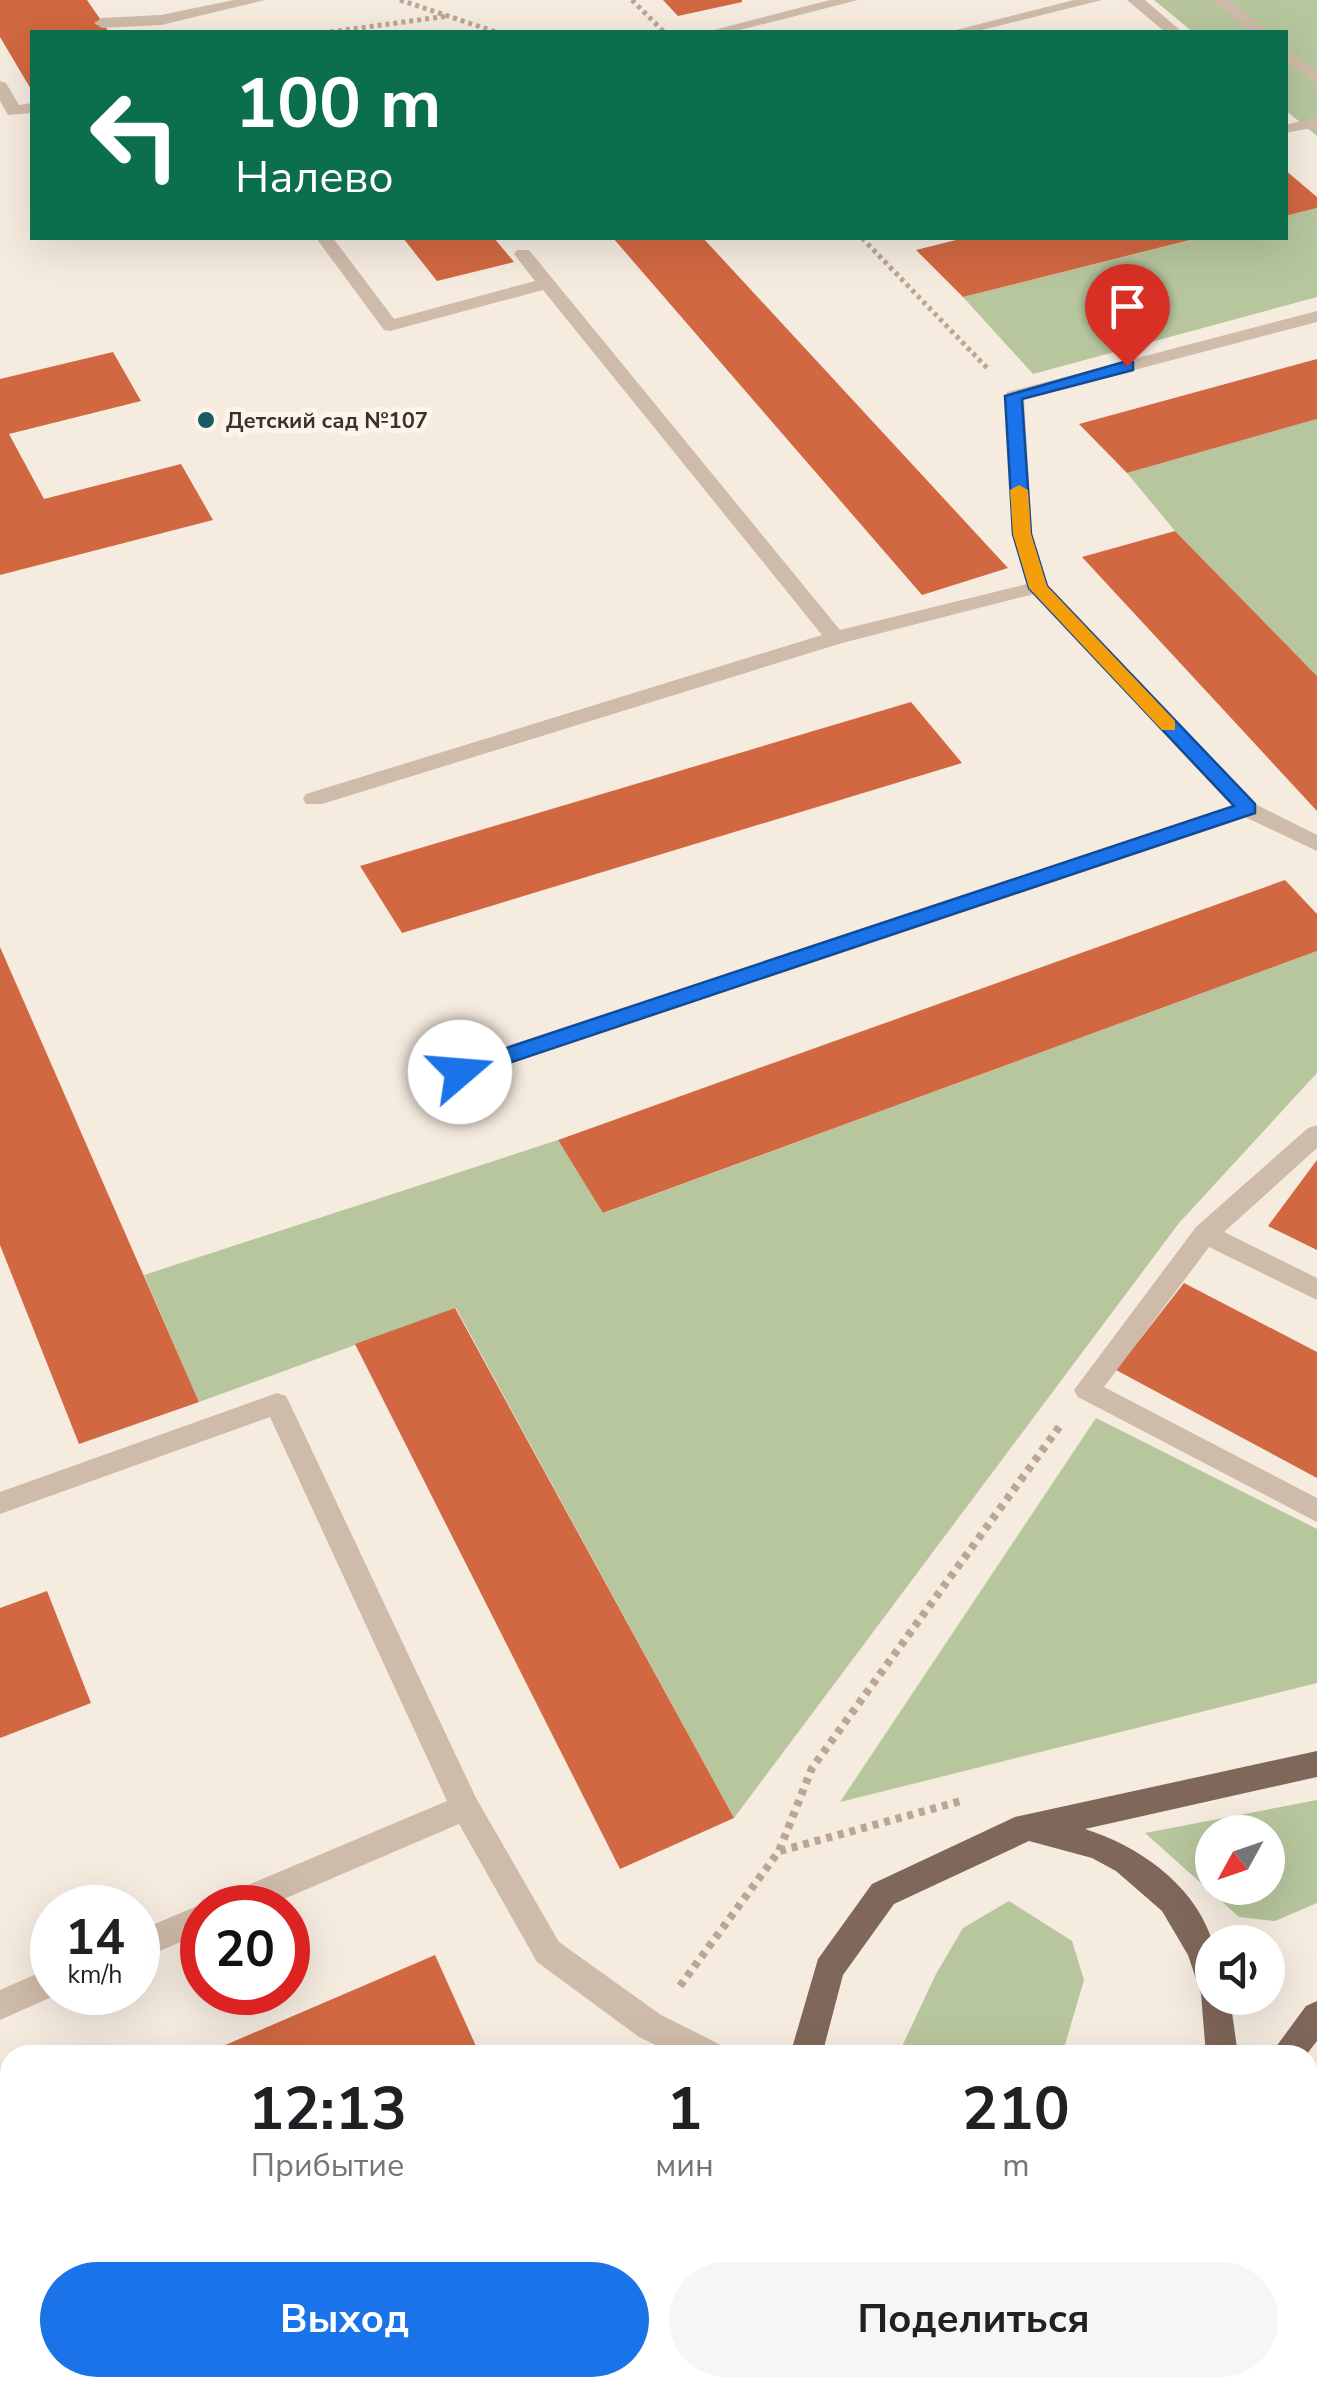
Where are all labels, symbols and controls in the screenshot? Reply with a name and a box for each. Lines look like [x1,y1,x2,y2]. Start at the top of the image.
text: 100 m [235,56,441,152]
icon: left [70,70,200,200]
text: Налево [235,147,394,208]
pin [1085,264,1170,367]
icon: arrive [1100,279,1155,334]
place label: Детский сад №107 [226,406,428,436]
marker: Детский сад №107 [195,409,217,431]
position arrow [408,1020,512,1124]
north arrow [1195,1815,1285,1905]
map controls [1195,1815,1285,2015]
speed limit sign: 20 [180,1885,310,2015]
text: 14 [65,1903,125,1972]
button: sound [1195,1925,1285,2015]
text: km/h [67,1958,123,1992]
text: 12:13 [248,2068,407,2150]
text: 1 [666,2068,702,2150]
text: 210 [962,2068,1070,2150]
text: Прибытие [251,2144,404,2187]
text: мин [655,2144,714,2187]
text: m [1002,2144,1030,2187]
button: Выход [40,2262,649,2377]
button: Поделиться [669,2262,1278,2377]

